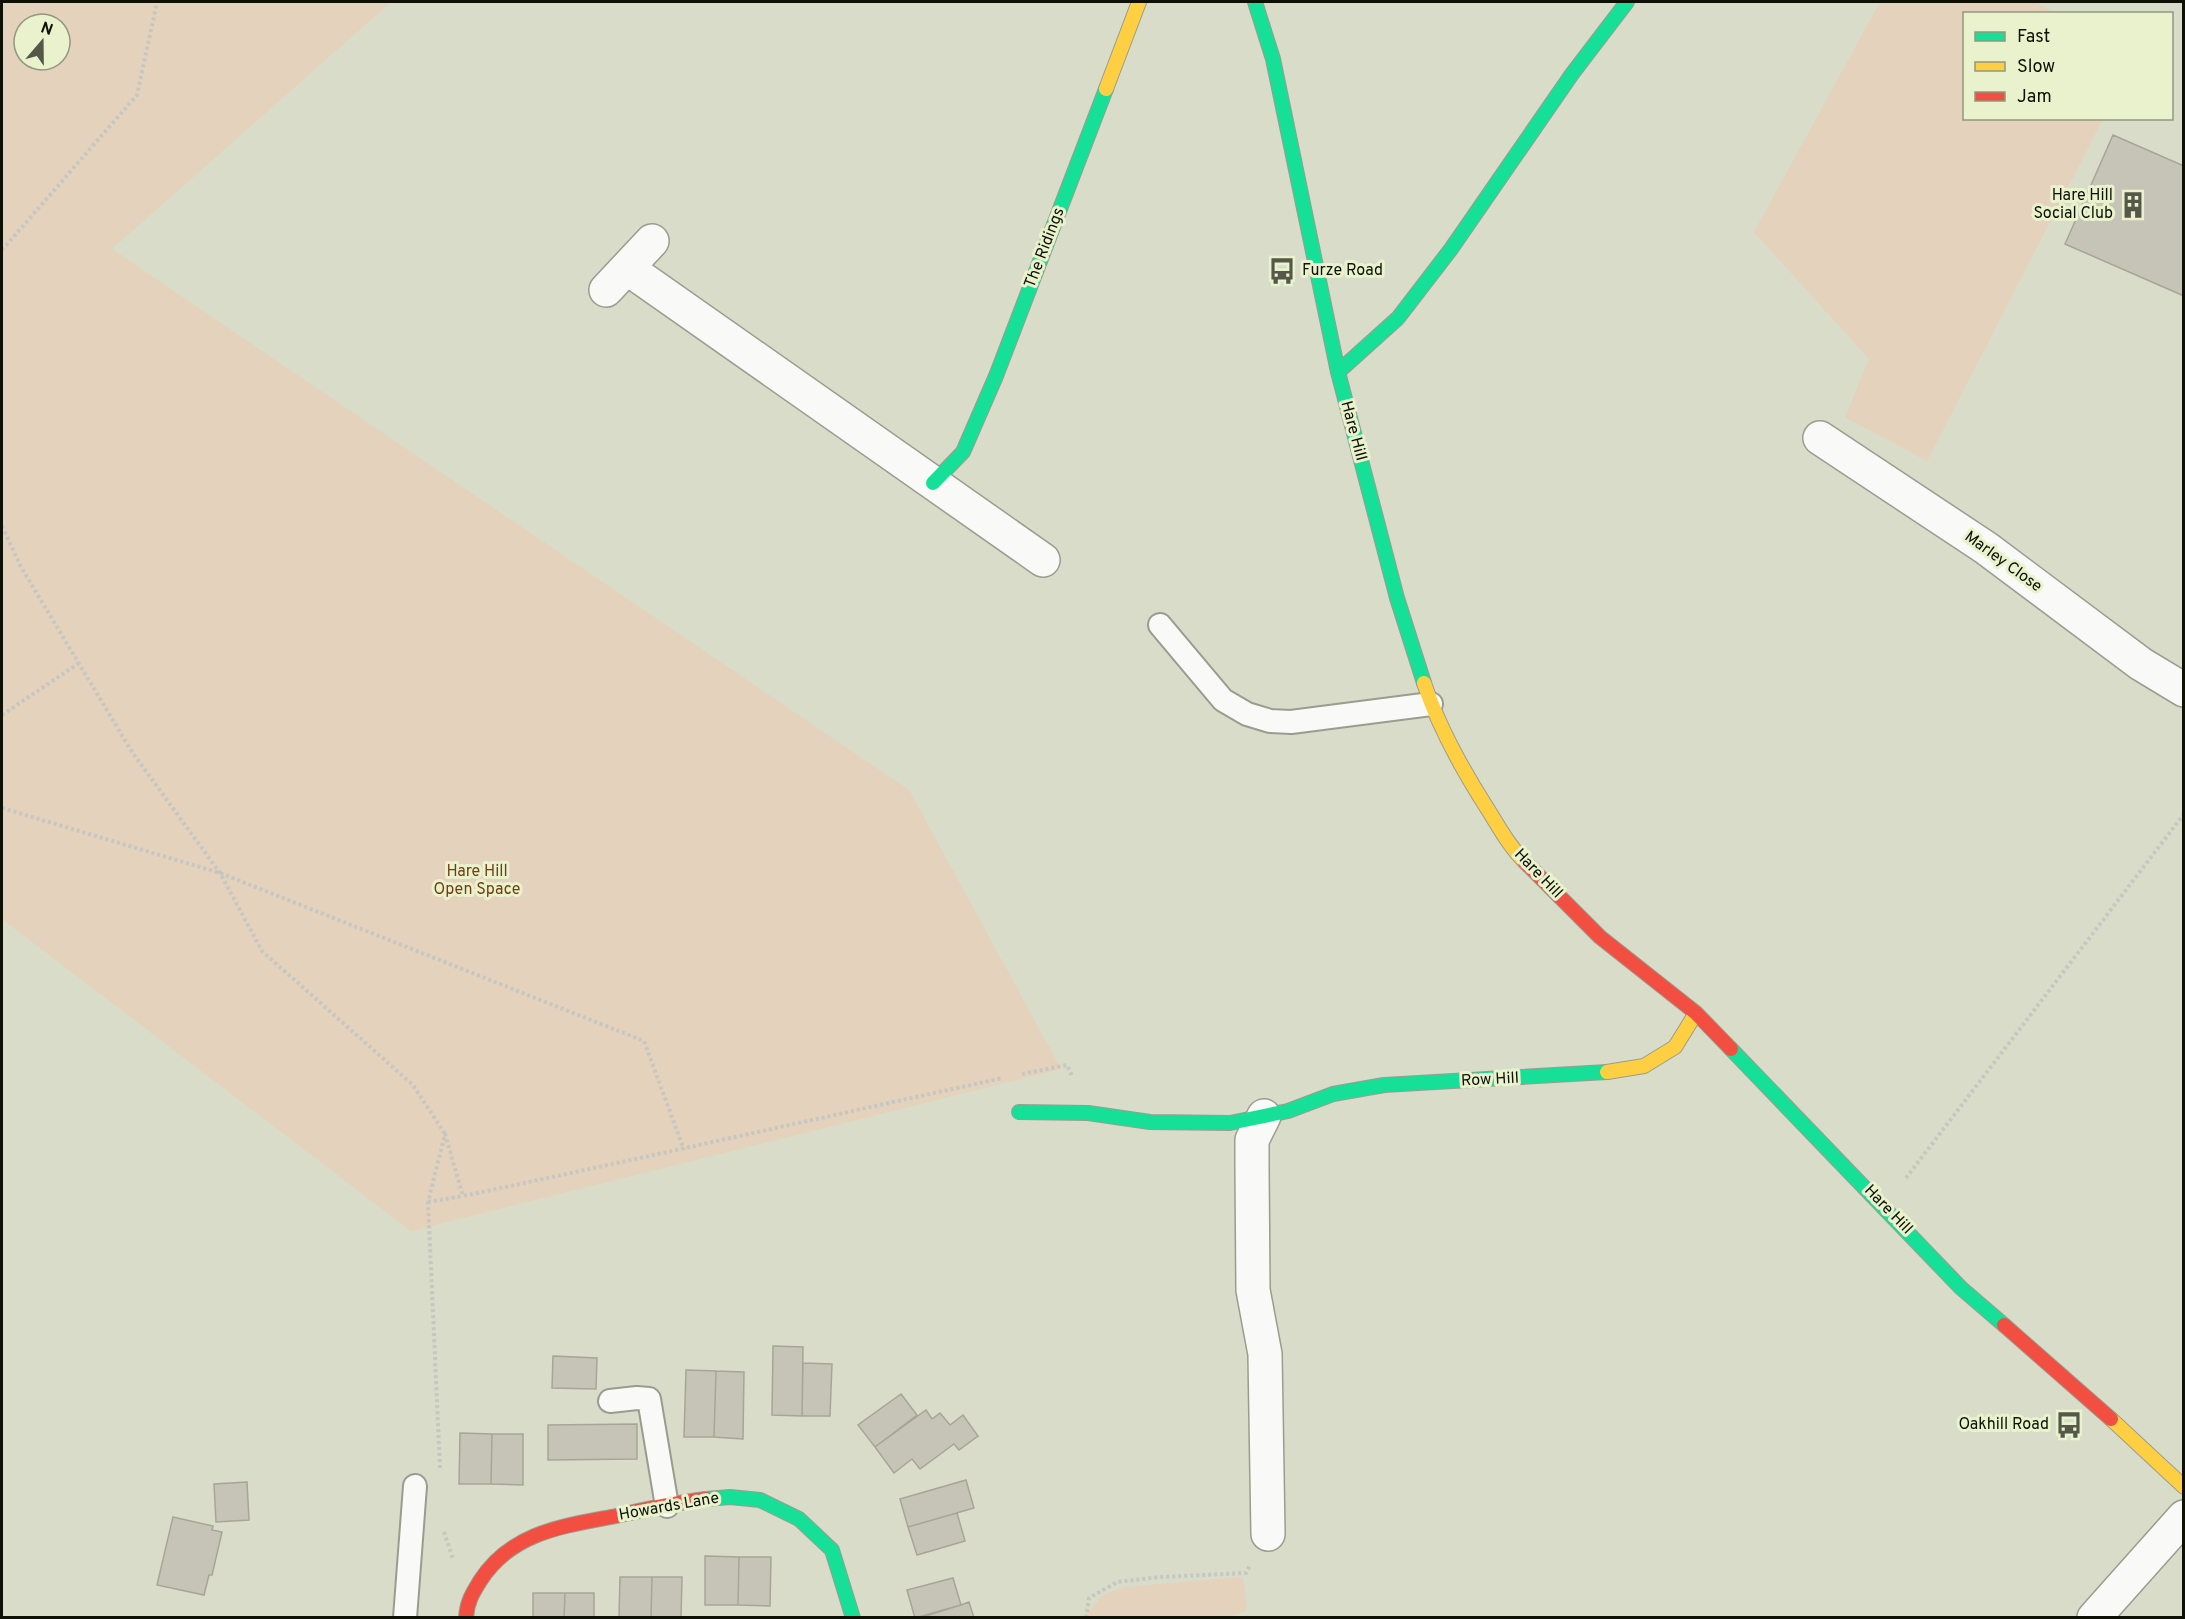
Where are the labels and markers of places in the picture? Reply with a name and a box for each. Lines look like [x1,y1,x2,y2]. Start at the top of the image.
place label: Hare Hill Social Club [2034,186,2113,224]
building icon: Hare Hill Social Club [2118,190,2148,220]
bus stop icon: Furze Road [1267,256,1297,286]
place label: Furze Road [1302,261,1383,281]
bus stop icon: Oakhill Road [2054,1410,2084,1440]
place label: Oakhill Road [1958,1415,2049,1435]

